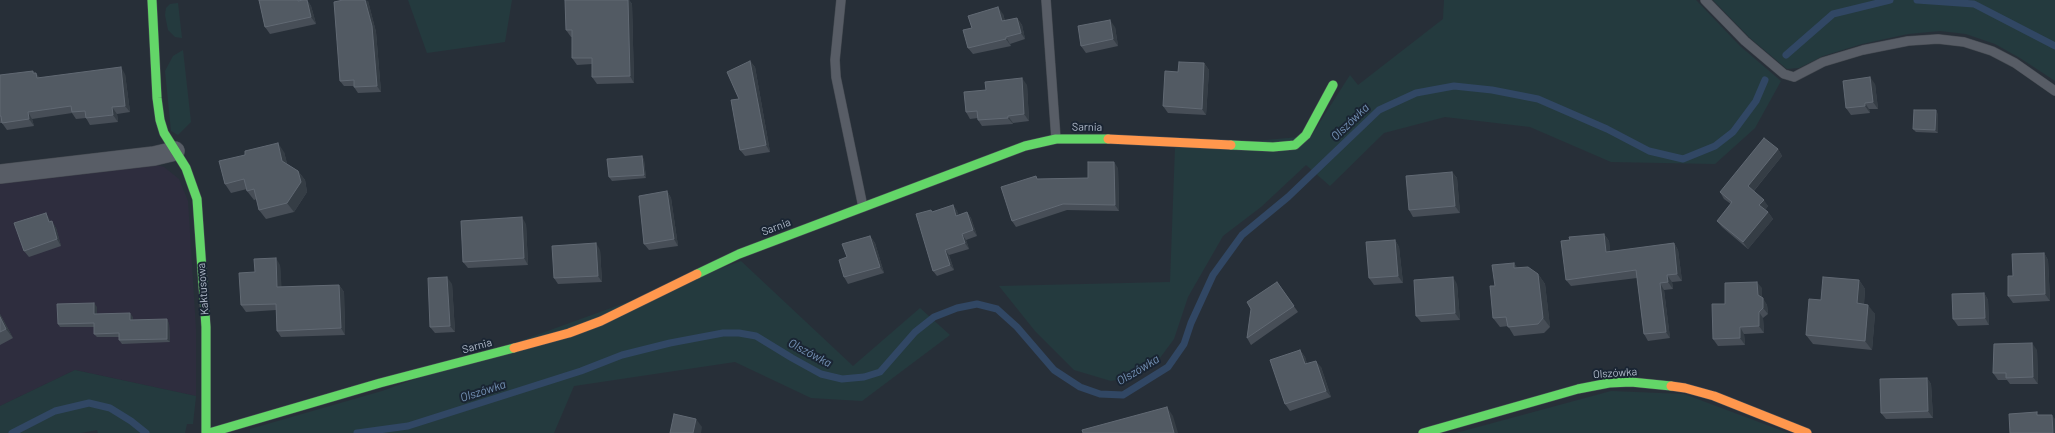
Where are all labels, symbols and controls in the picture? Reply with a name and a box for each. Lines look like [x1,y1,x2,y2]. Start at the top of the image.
water label: Olszówka [1328,100,1372,144]
street label: Sarnia [1072,120,1102,134]
street label: Sarnia [759,215,793,239]
street label: Kaktusowa [195,262,211,316]
street label: Sarnia [461,336,493,356]
water label: Olszówka [786,336,834,370]
water label: Olszówka [1114,352,1162,388]
street label: Olszówka [1592,365,1638,381]
water label: Olszówka [458,377,508,405]

